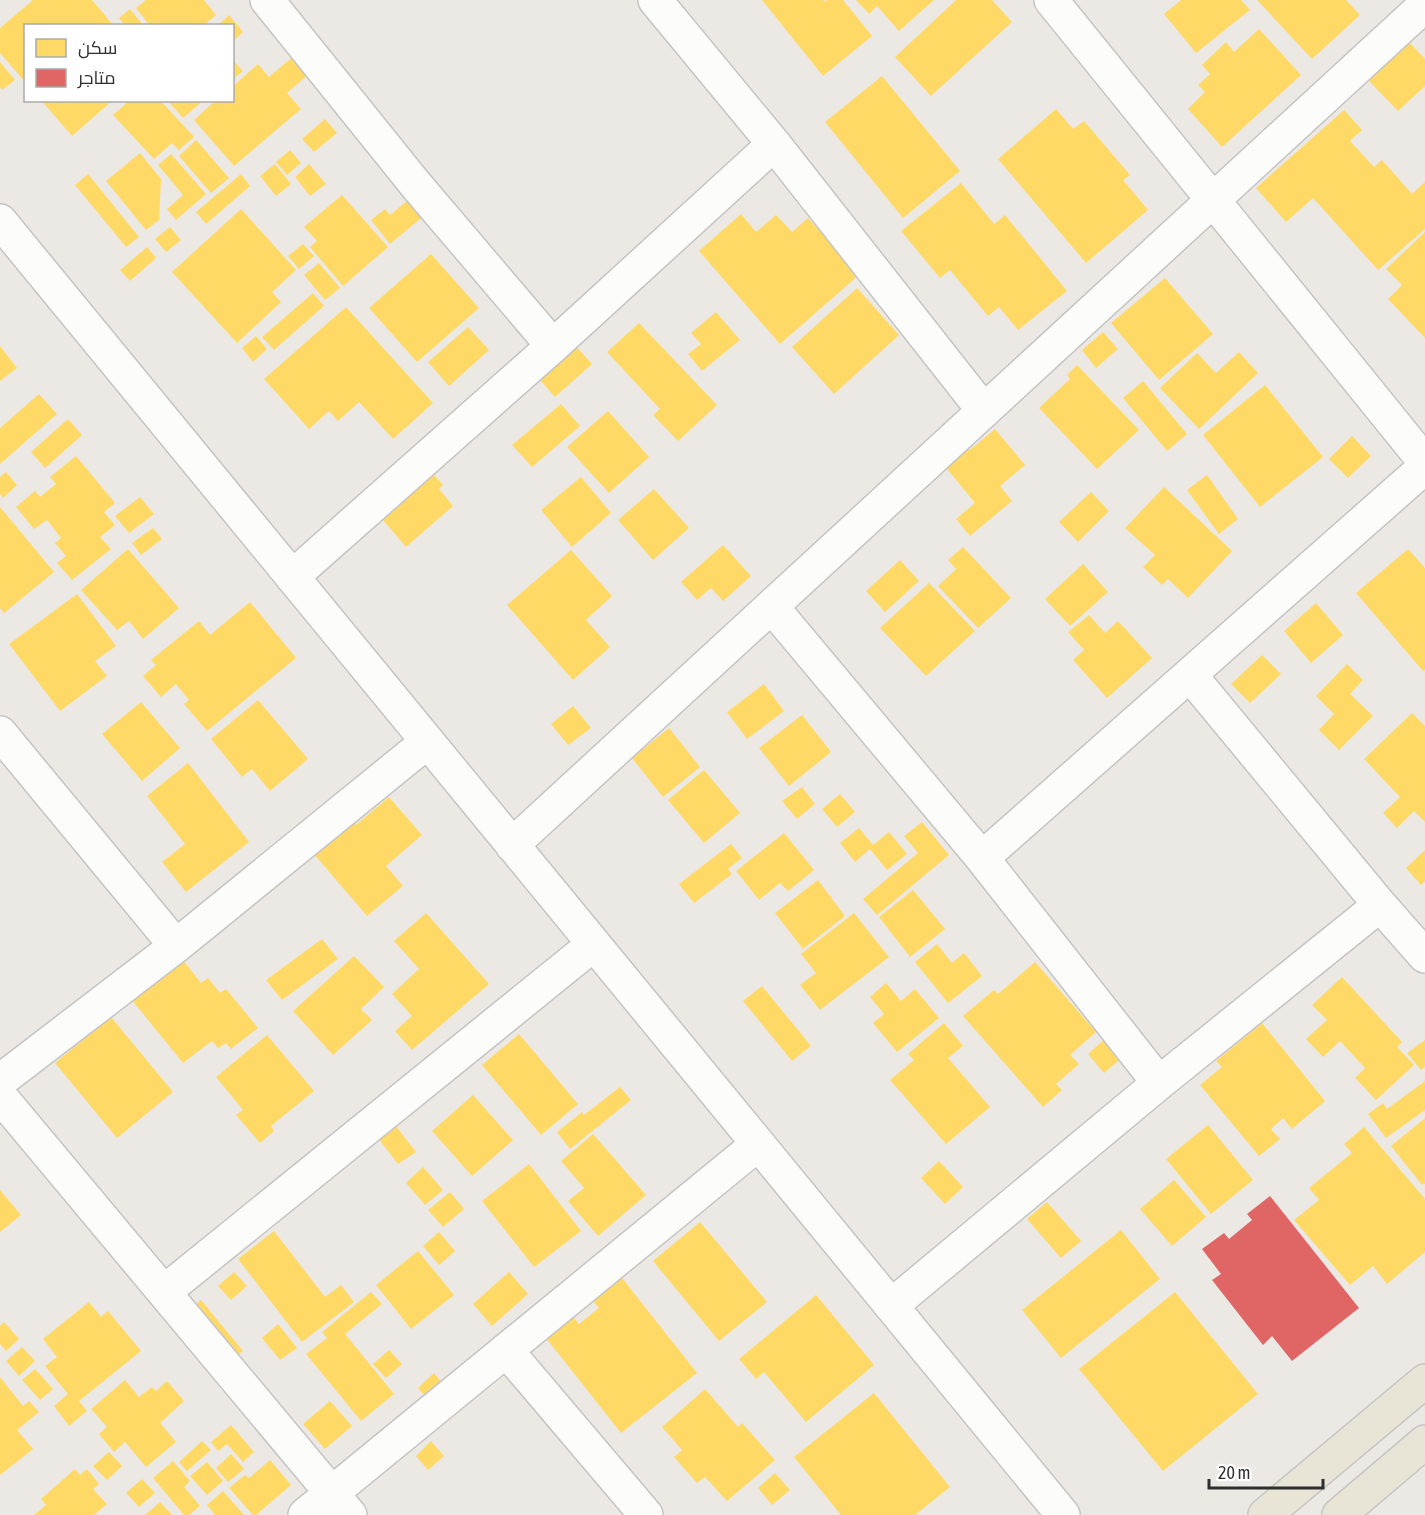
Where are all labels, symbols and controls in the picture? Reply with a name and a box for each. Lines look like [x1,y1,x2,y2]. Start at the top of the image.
legend [24,24,234,102]
text: سكن [78,37,117,59]
text: متاجر [77,67,116,89]
scale bar [1209,1452,1323,1490]
text: 20 m [1218,1462,1250,1483]

